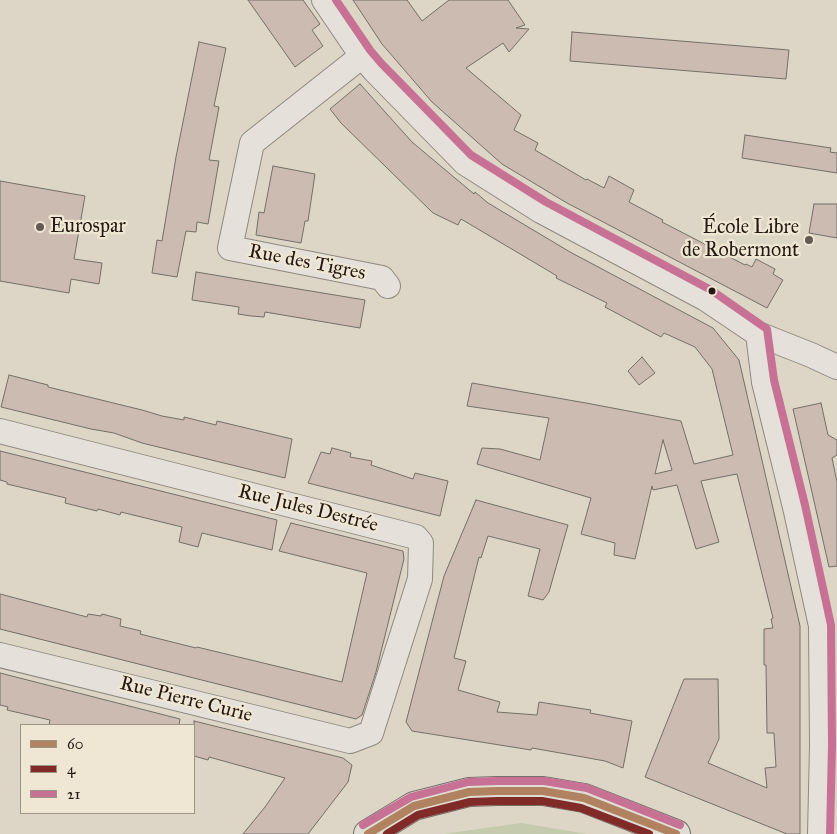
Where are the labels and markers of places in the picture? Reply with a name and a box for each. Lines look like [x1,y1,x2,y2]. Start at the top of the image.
place label: Eurospar [50,215,126,239]
place label: École Libre de Robermont [682,216,799,263]
marker: Eurospar [34,221,46,233]
marker: École Libre de Robermont [803,234,815,246]
unlabelled marker [707,286,717,296]

